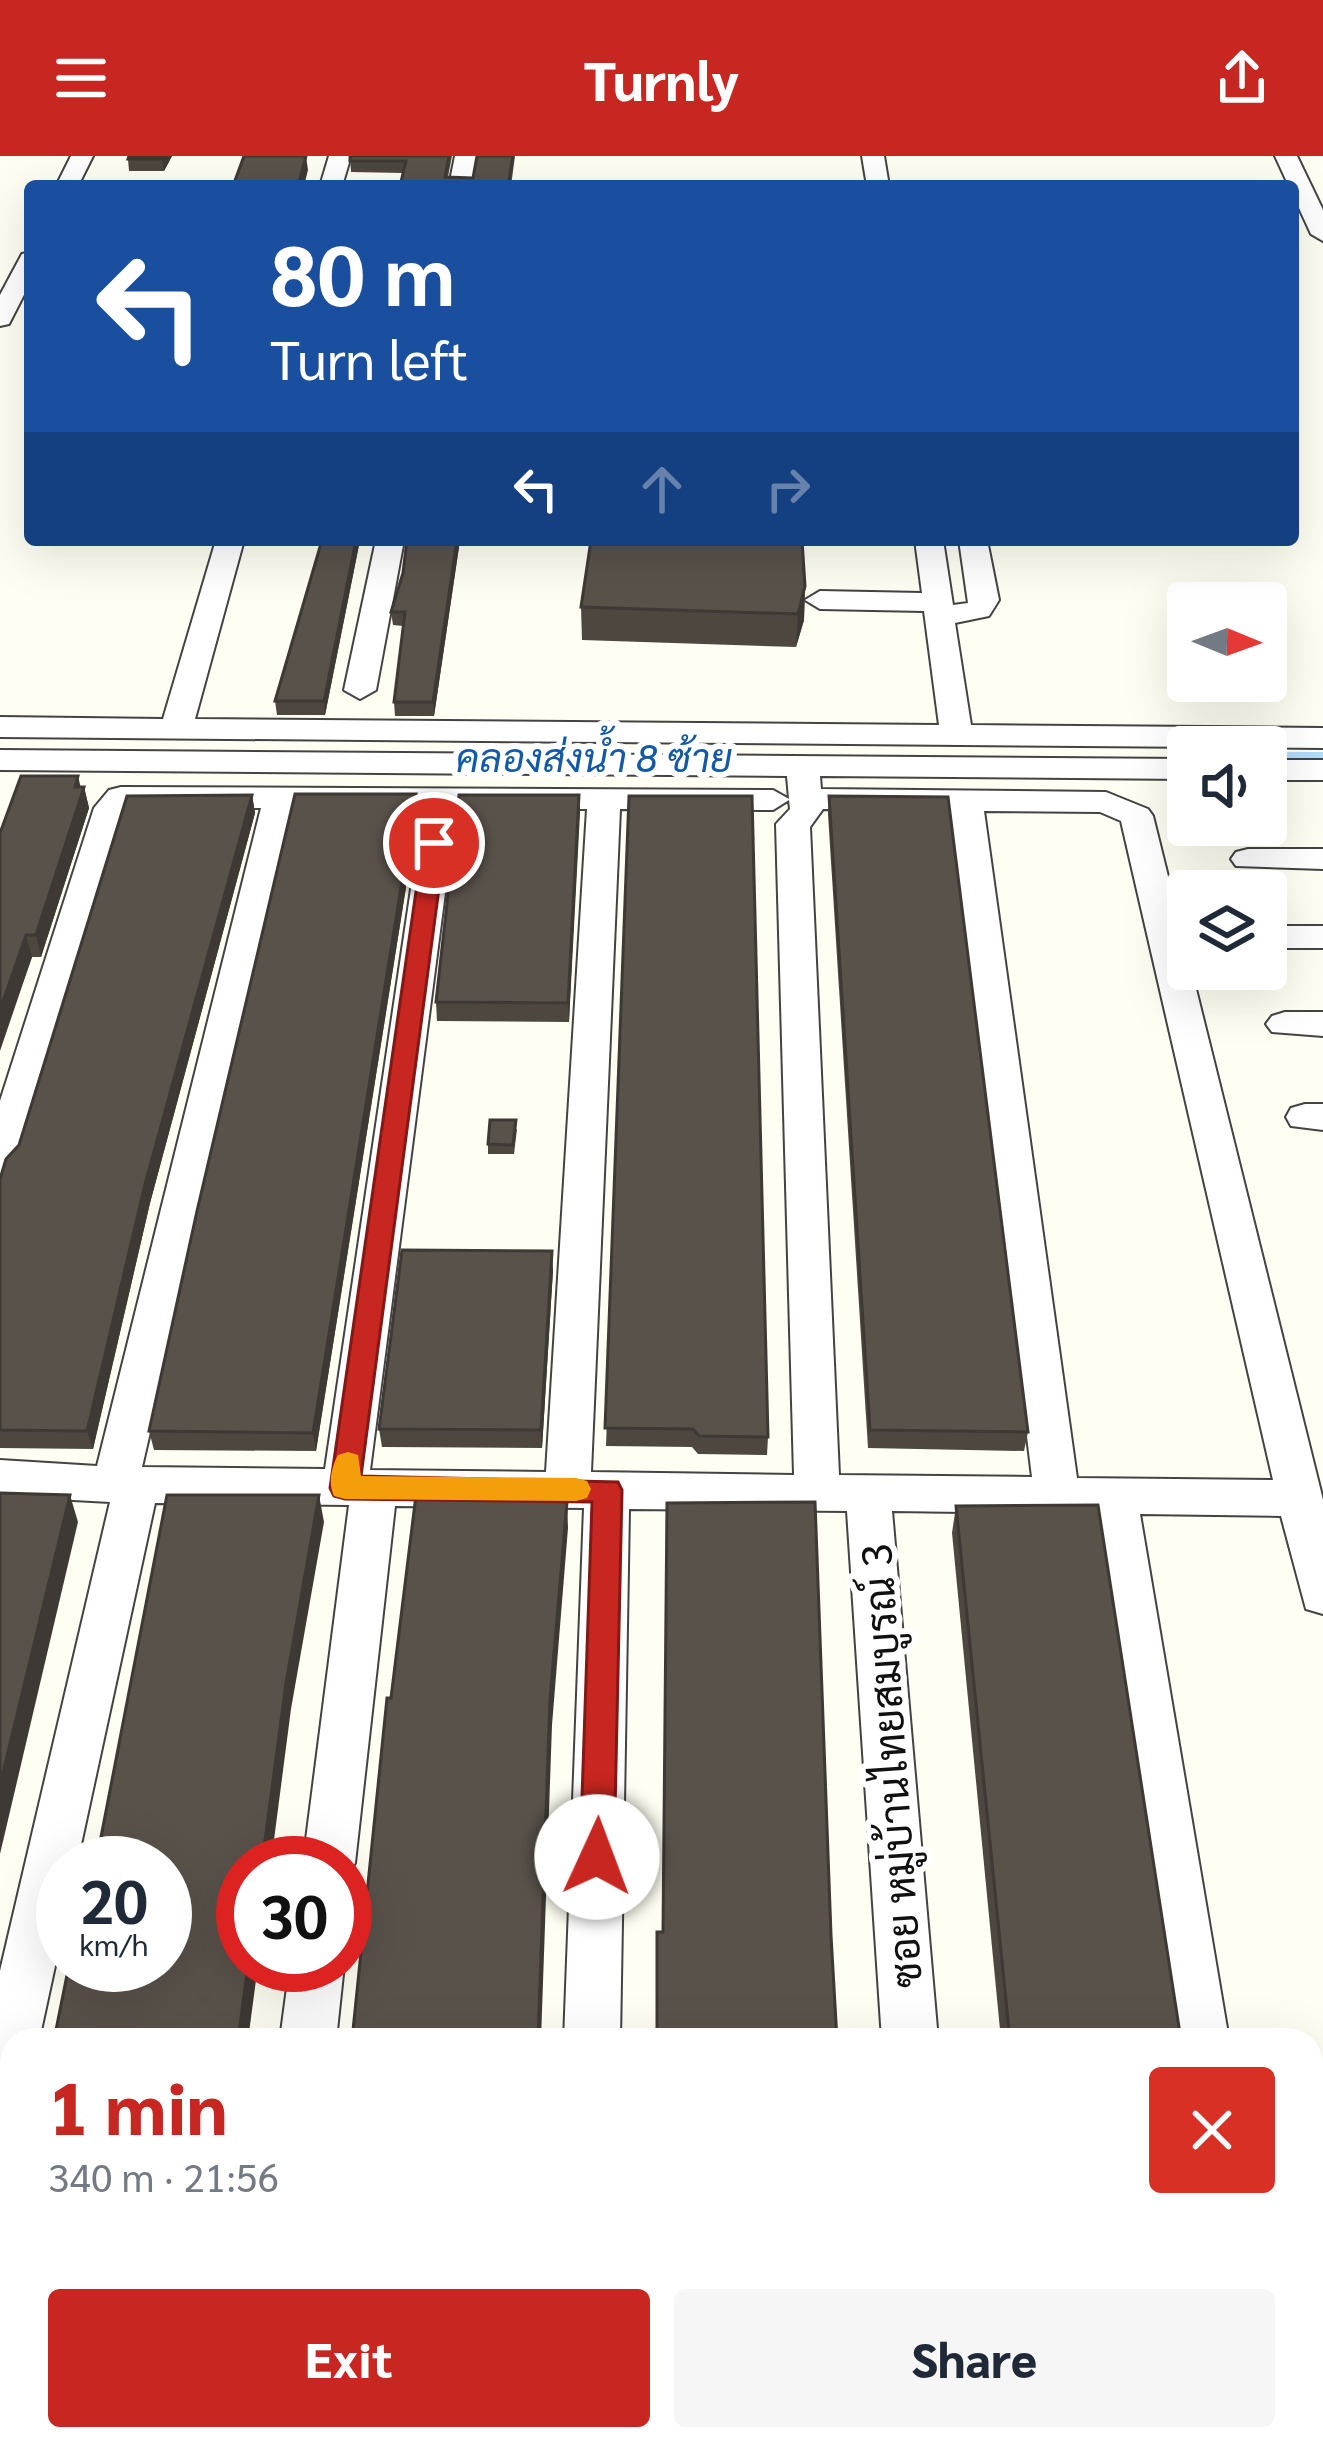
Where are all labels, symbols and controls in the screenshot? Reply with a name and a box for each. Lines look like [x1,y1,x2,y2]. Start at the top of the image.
text: Turnly [584,43,739,114]
icon: menu [48,45,114,111]
icon: share [1209,45,1275,111]
text: 80 m [270,216,456,325]
icon: left [72,228,228,384]
text: Turn left [270,322,469,393]
icon: left [503,456,569,522]
icon: ahead [629,456,695,522]
icon: right [755,456,821,522]
north arrow [1167,582,1287,702]
map controls [1167,582,1287,990]
water label: คลองส่งน้ำ 8 ซ้าย [456,725,732,781]
button: sound [1167,726,1287,846]
pin [383,792,485,894]
icon: arrive [401,810,467,876]
button: layers [1167,870,1287,990]
street label: ซอย หมู่บ้านไทยสมบูรณ์ 3 [846,1542,936,1990]
position arrow [534,1794,660,1920]
speed limit sign: 30 [216,1836,372,1992]
text: 20 [80,1860,148,1938]
text: km/h [80,1924,148,1963]
text: 1 min [48,2058,228,2152]
button: close [1149,2067,1275,2193]
text: 340 m · 21:56 [48,2150,279,2201]
button: Exit [48,2289,650,2427]
button: Share [674,2289,1275,2427]

